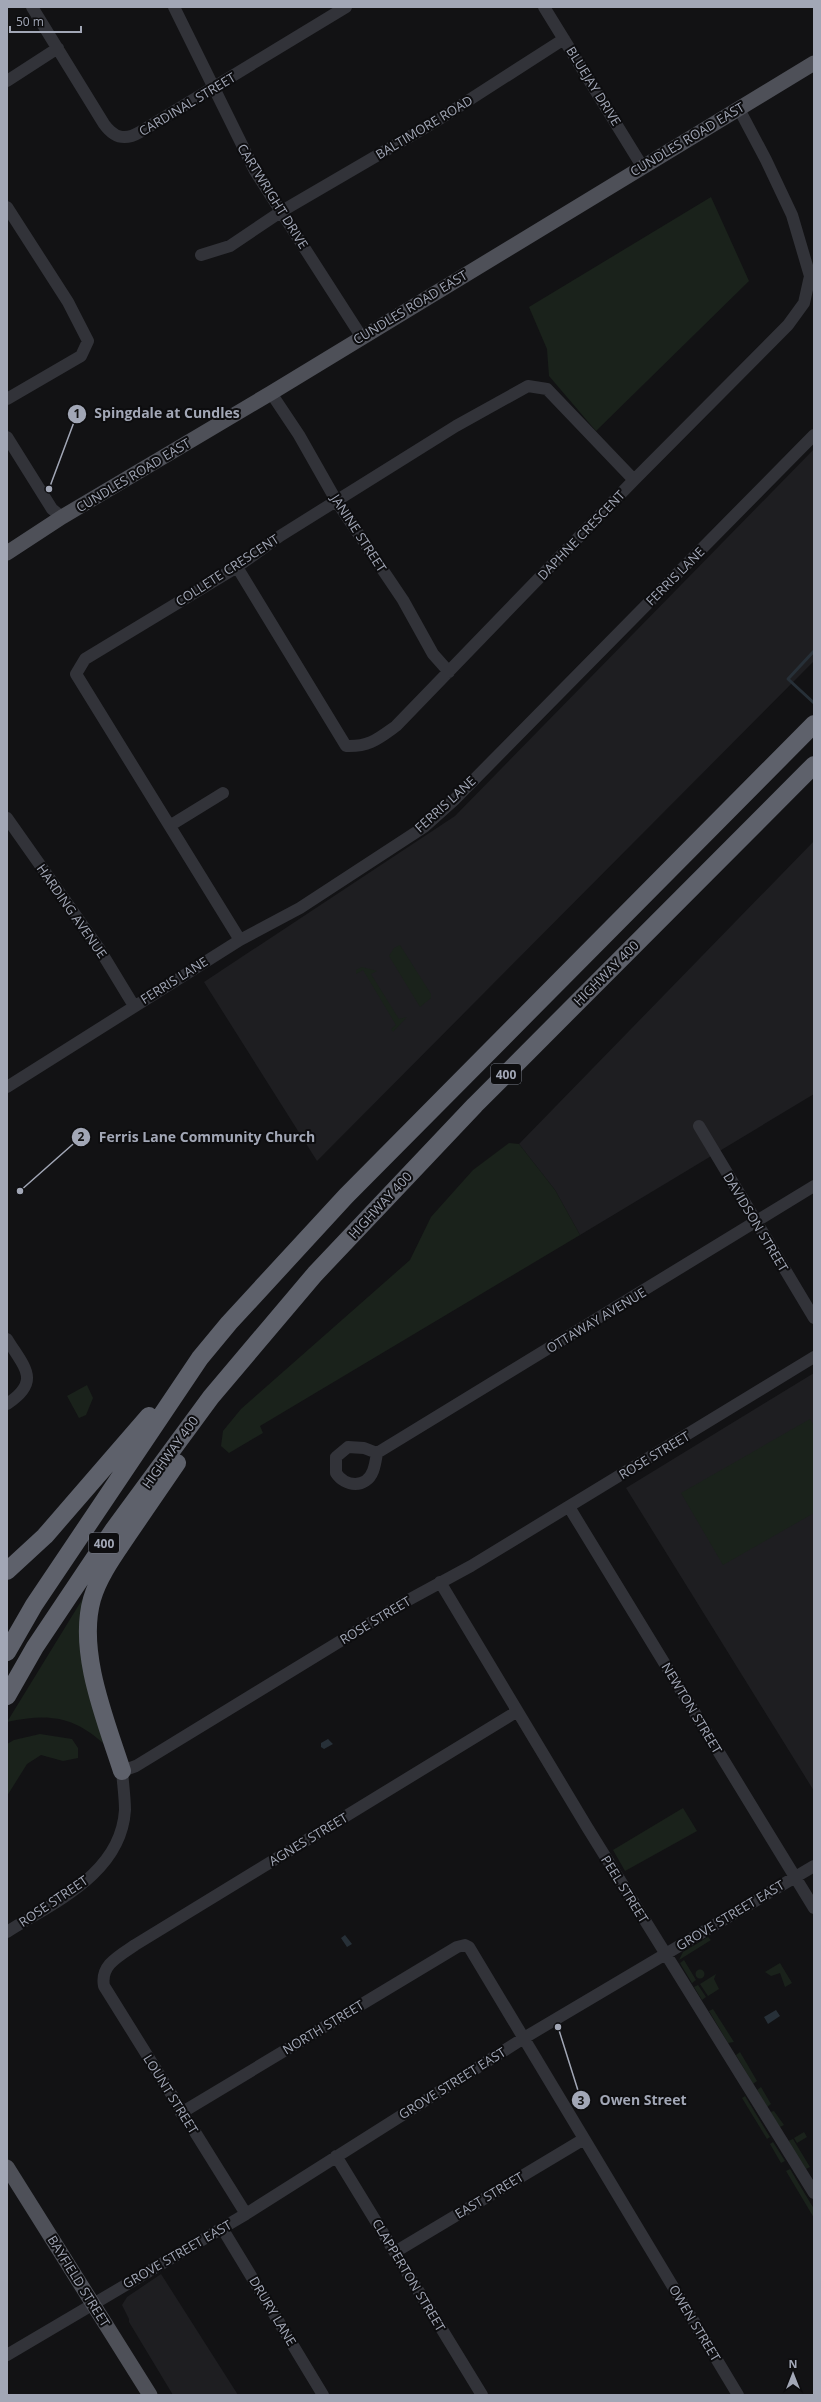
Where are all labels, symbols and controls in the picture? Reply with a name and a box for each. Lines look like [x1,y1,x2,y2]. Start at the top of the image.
scale bar [10,8,81,34]
text: 50 m [16,13,44,30]
street label: BLUEJAY DRIVE [562,43,626,129]
street label: CARDINAL STREET [135,68,239,140]
street label: BALTIMORE ROAD [372,91,476,163]
street label: CUNDLES ROAD EAST [627,97,748,180]
street label: CARTWRIGHT DRIVE [233,140,313,252]
street label: CUNDLES ROAD EAST [350,265,471,348]
callout: Spingdale at Cundles [67,401,248,427]
text: Spingdale at Cundles [94,403,240,422]
text: 1 [74,405,80,422]
street label: CUNDLES ROAD EAST [73,433,194,516]
street label: DAPHNE CRESCENT [533,486,629,584]
street label: JANINE STREET [326,489,391,576]
street label: COLLETE CRESCENT [172,529,283,610]
street label: FERRIS LANE [642,543,708,609]
street label: FERRIS LANE [411,772,479,836]
street label: HARDING AVENUE [33,860,111,962]
street label: HIGHWAY 400 [569,936,643,1010]
street label: FERRIS LANE [137,952,211,1008]
road number: 400 [491,1064,521,1084]
callout: Ferris Lane Community Church [71,1124,323,1150]
text: Ferris Lane Community Church [99,1127,315,1146]
text: 2 [78,1128,85,1145]
street label: HIGHWAY 400 [344,1168,416,1242]
street label: DAVIDSON STREET [719,1169,793,1276]
street label: OTTAWAY AVENUE [543,1283,649,1357]
street label: HIGHWAY 400 [138,1412,202,1492]
street label: ROSE STREET [615,1426,694,1483]
road number: 400 [89,1533,119,1553]
street label: ROSE STREET [336,1591,415,1648]
street label: NEWTON STREET [658,1659,727,1758]
street label: AGNES STREET [265,1808,352,1870]
street label: PEEL STREET [597,1852,653,1927]
street label: ROSE STREET [15,1871,92,1931]
street label: GROVE STREET EAST [673,1875,788,1954]
street label: NORTH STREET [279,1995,368,2058]
street label: GROVE STREET EAST [395,2042,510,2123]
street label: LOUNT STREET [139,2051,203,2138]
callout: Owen Street [571,2087,694,2113]
text: Owen Street [599,2090,687,2109]
text: 3 [578,2092,585,2109]
street label: EAST STREET [451,2167,527,2223]
street label: GROVE STREET EAST [119,2215,235,2293]
street label: CLAPPERTON STREET [368,2215,450,2335]
street label: BAYFIELD STREET [44,2232,115,2331]
street label: DRURY LANE [245,2273,301,2349]
street label: OWEN STREET [665,2281,725,2365]
north arrow [773,2354,813,2394]
text: N [789,2356,797,2371]

